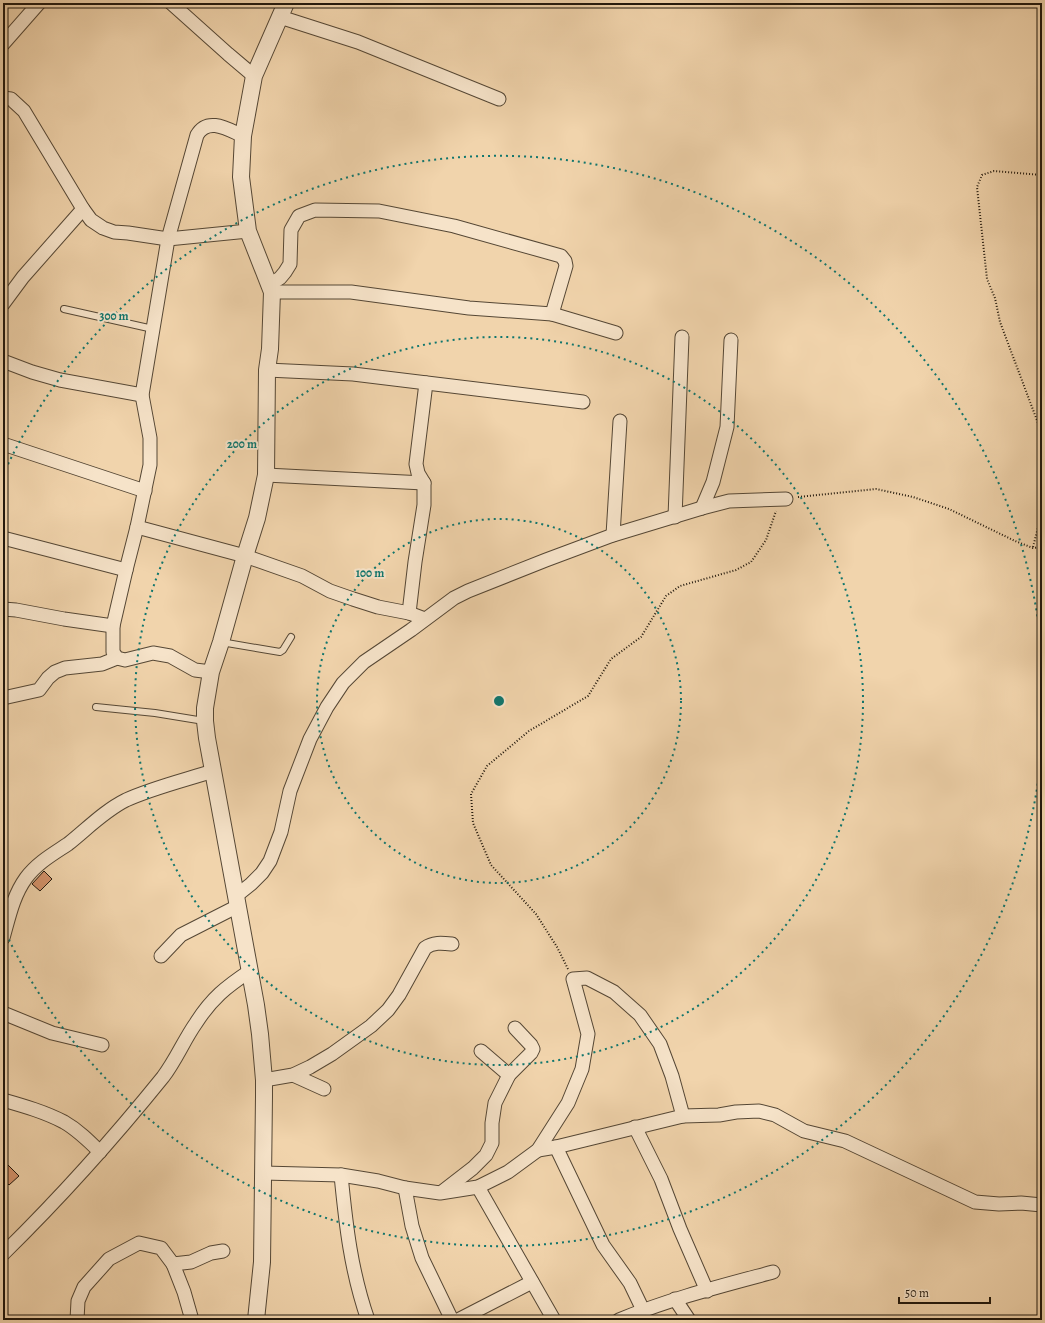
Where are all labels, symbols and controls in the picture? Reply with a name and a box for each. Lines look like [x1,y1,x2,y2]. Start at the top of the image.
text: 300 m [99,308,129,324]
text: 200 m [227,436,257,452]
text: 100 m [356,565,384,581]
centre of rings [492,694,506,708]
scale bar [899,1279,990,1305]
text: 50 m [905,1285,929,1301]

